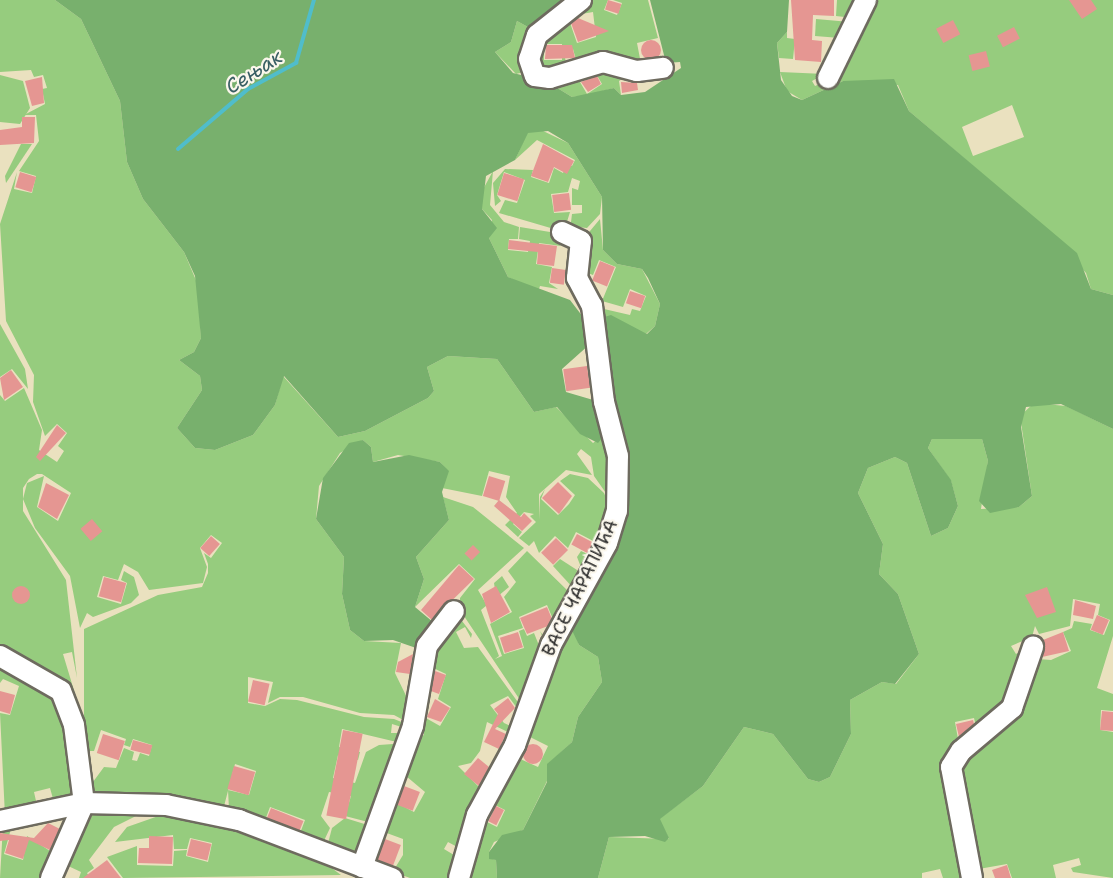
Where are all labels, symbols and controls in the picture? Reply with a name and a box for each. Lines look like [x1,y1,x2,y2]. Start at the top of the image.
water label: Сењак [221,45,287,99]
street label: ВАСЕ ЧАРАПИЋА [538,516,622,660]

